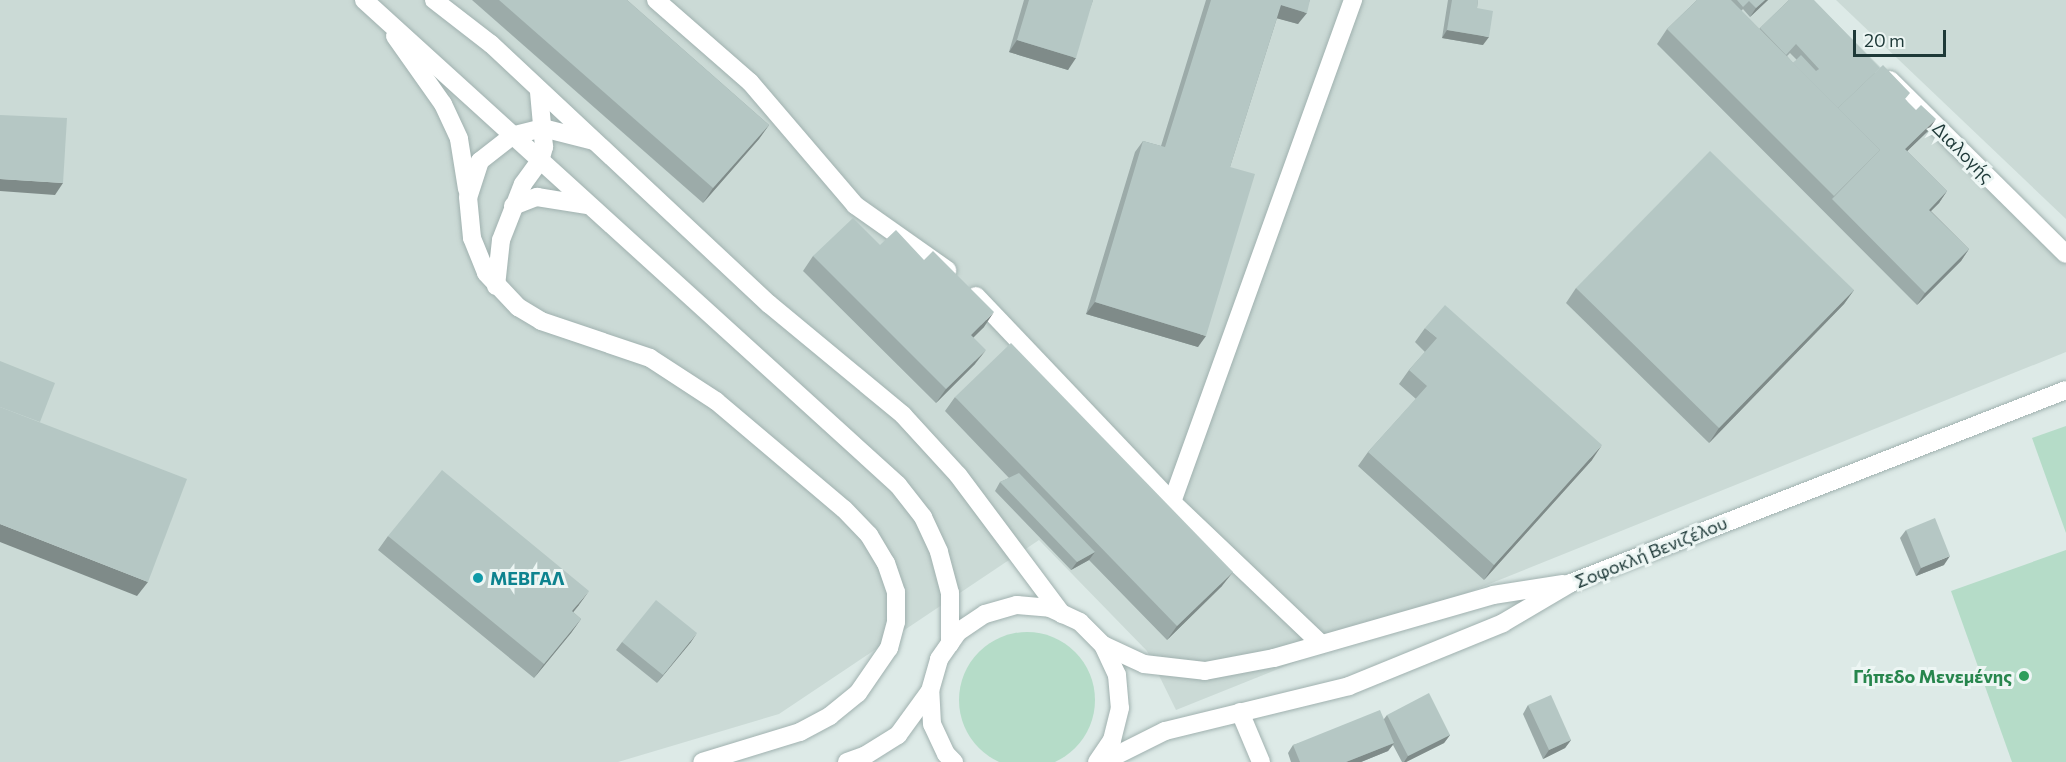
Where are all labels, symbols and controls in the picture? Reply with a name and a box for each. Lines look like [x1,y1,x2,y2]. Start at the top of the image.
scale bar [1856,18,1949,56]
text: 20 m [1864,29,1905,51]
street label: Διαλογής [1928,117,1998,187]
street label: Σοφοκλή Βενιζέλου [1572,512,1730,592]
place label: ΜΕΒΓΑΛ [490,567,565,589]
marker: ΜΕΒΓΑΛ [471,571,485,585]
place label: Γήπεδο Μενεμένης [1853,665,2012,687]
marker: Γήπεδο Μενεμένης [2017,669,2031,683]

